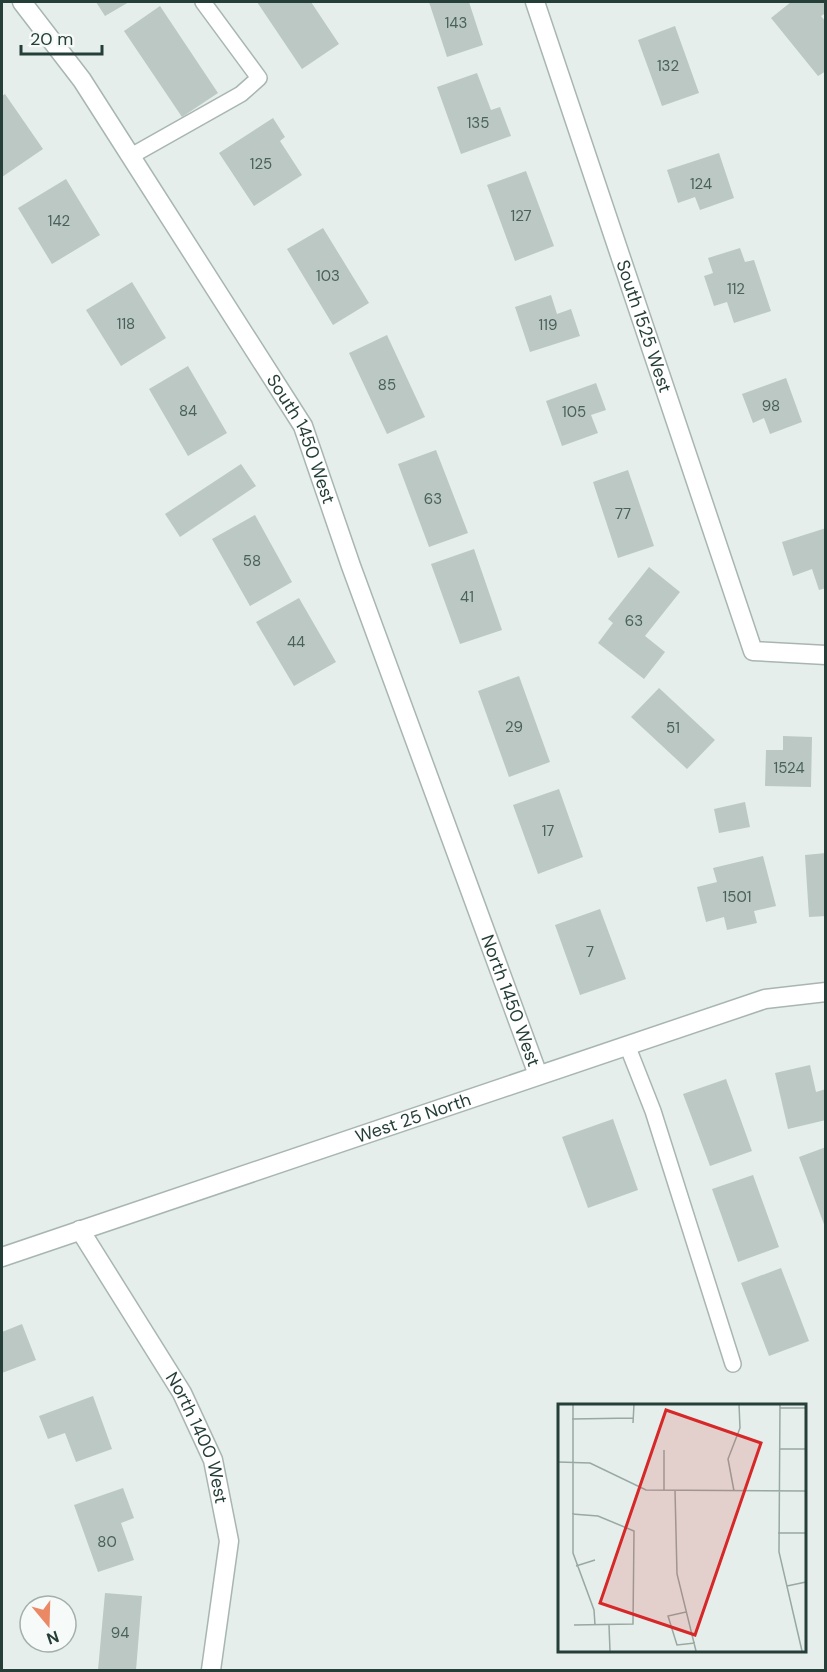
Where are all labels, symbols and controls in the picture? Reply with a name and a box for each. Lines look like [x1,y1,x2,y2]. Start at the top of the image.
house number: 143 [445,13,467,33]
scale bar [21,18,102,56]
text: 20 m [30,27,73,51]
house number: 132 [657,56,679,76]
house number: 135 [467,113,489,133]
house number: 125 [250,154,272,174]
house number: 124 [690,174,712,194]
house number: 127 [510,206,532,226]
house number: 142 [48,211,70,231]
street label: South 1525 West [610,257,677,396]
house number: 103 [316,266,340,286]
house number: 112 [727,279,745,299]
house number: 118 [117,314,135,334]
house number: 119 [539,315,557,335]
street label: South 1450 West [261,370,341,507]
house number: 85 [378,375,396,395]
house number: 98 [762,396,780,416]
house number: 84 [179,401,197,421]
house number: 105 [562,402,586,422]
house number: 63 [424,489,442,509]
house number: 77 [615,504,631,524]
house number: 58 [243,551,261,571]
house number: 41 [460,587,474,607]
house number: 63 [625,611,643,631]
house number: 44 [287,632,305,652]
house number: 29 [505,717,523,737]
house number: 51 [666,718,680,738]
house number: 1524 [773,758,805,778]
house number: 17 [542,821,554,841]
house number: 1501 [723,887,751,907]
street label: North 1450 West [475,931,546,1070]
house number: 7 [586,942,594,962]
street label: West 25 North [352,1087,474,1149]
street label: North 1400 West [160,1368,233,1506]
inset map [558,1404,806,1651]
house number: 80 [97,1532,117,1552]
north arrow [18,1594,78,1654]
house number: 94 [111,1623,129,1643]
text: N [44,1626,62,1650]

